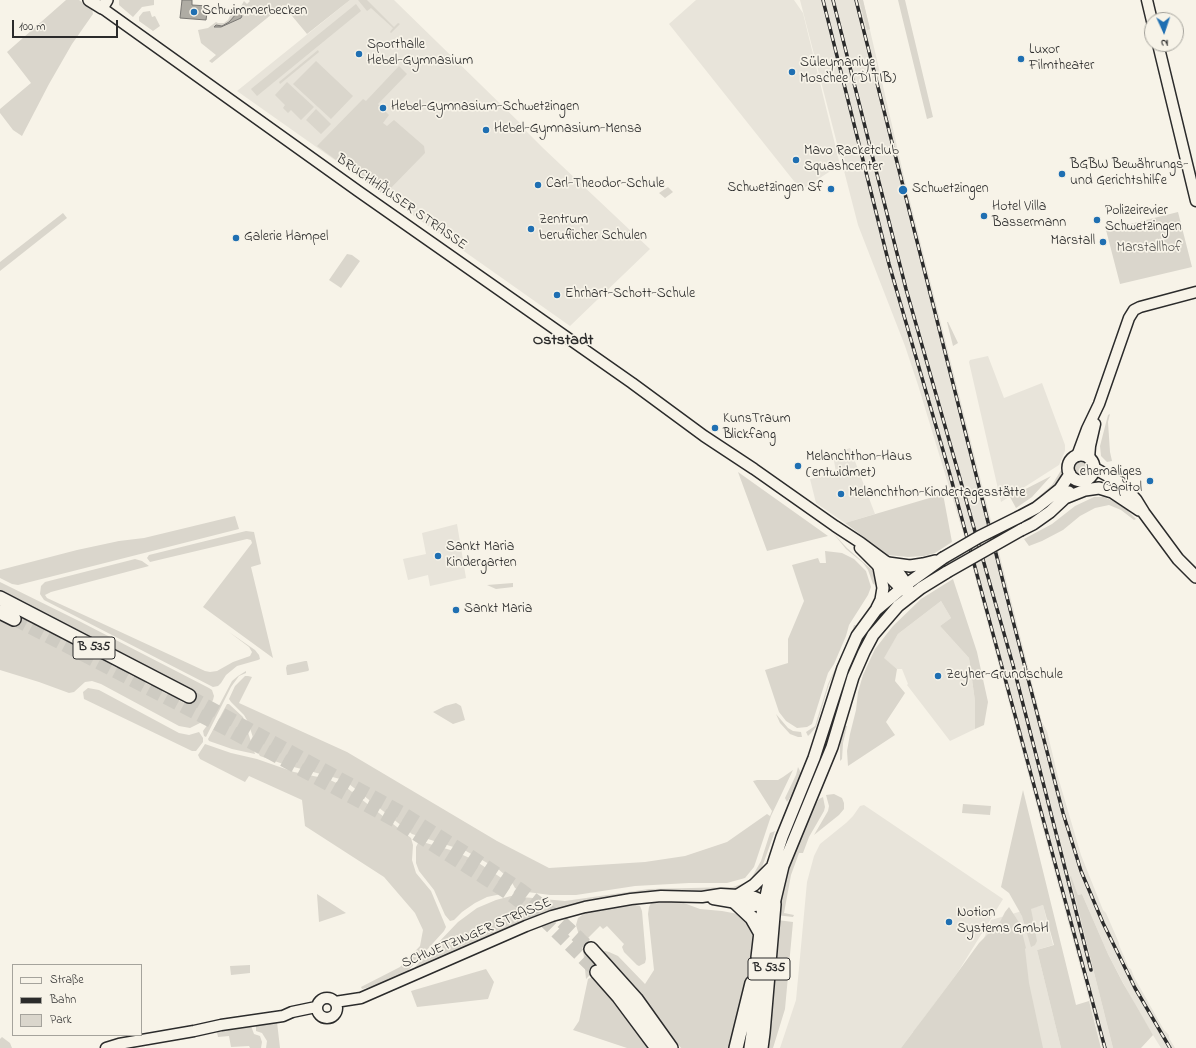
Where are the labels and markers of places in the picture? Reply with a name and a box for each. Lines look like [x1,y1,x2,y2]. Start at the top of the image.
place label: Schwimmerbecken [202,4,307,20]
marker: Schwimmerbecken [189,7,199,17]
place label: Sporthalle Hebel-Gymnasium [367,38,473,70]
place label: Luxor Filmtheater [1029,43,1094,76]
marker: Sporthalle Hebel-Gymnasium [354,49,364,59]
marker: Luxor Filmtheater [1016,54,1026,64]
place label: Süleymaniye Moschee (DITIB) [800,56,896,88]
marker: Süleymaniye Moschee (DITIB) [787,67,797,77]
place label: Hebel-Gymnasium-Schwetzingen [391,100,579,116]
marker: Hebel-Gymnasium-Schwetzingen [378,103,388,113]
place label: Hebel-Gymnasium-Mensa [494,122,642,138]
marker: Hebel-Gymnasium-Mensa [481,125,491,135]
place label: Mavo Racketclub Squashcenter [804,144,899,176]
marker: Mavo Racketclub Squashcenter [791,155,801,165]
place label: BGBW Bewährungs- und Gerichtshilfe [1070,158,1188,190]
marker: BGBW Bewährungs- und Gerichtshilfe [1057,169,1067,179]
place label: Carl-Theodor-Schule [546,177,665,193]
marker: Carl-Theodor-Schule [533,180,543,190]
place label: Schwetzingen Sf [727,181,823,197]
place label: Schwetzingen [912,182,989,198]
marker: Schwetzingen Sf [826,184,836,194]
marker: Schwetzingen [897,184,909,196]
place label: Hotel Villa Bassermann [992,200,1066,232]
place label: Polizeirevier Schwetzingen [1105,204,1182,236]
marker: Hotel Villa Bassermann [979,211,989,221]
place label: Zentrum beruflicher Schulen [539,213,647,246]
marker: Polizeirevier Schwetzingen [1092,215,1102,225]
marker: Zentrum beruflicher Schulen [526,224,536,234]
place label: Galerie Hampel [244,230,328,246]
marker: Galerie Hampel [231,233,241,243]
place label: Marstall [1051,234,1095,250]
marker: Marstall [1098,237,1108,247]
place label: Ehrhart-Schott-Schule [565,287,695,303]
marker: Ehrhart-Schott-Schule [552,290,562,300]
place label: KunsTraum Blickfang [723,412,791,444]
marker: KunsTraum Blickfang [710,423,720,433]
place label: Melanchthon-Haus (entwidmet) [806,450,912,482]
marker: Melanchthon-Haus (entwidmet) [793,461,803,471]
place label: ehemaliges Capitol [1080,465,1142,498]
marker: ehemaliges Capitol [1145,476,1155,486]
place label: Melanchthon-Kindertagesstätte [849,486,1025,502]
marker: Melanchthon-Kindertagesstätte [836,489,846,499]
place label: Sankt Maria Kindergarten [446,540,517,572]
marker: Sankt Maria Kindergarten [433,551,443,561]
place label: Sankt Maria [464,602,532,618]
marker: Sankt Maria [451,605,461,615]
place label: Zeyher-Grundschule [946,668,1063,684]
marker: Zeyher-Grundschule [933,671,943,681]
place label: Notion Systems GmbH [957,906,1049,938]
marker: Notion Systems GmbH [944,917,954,927]

